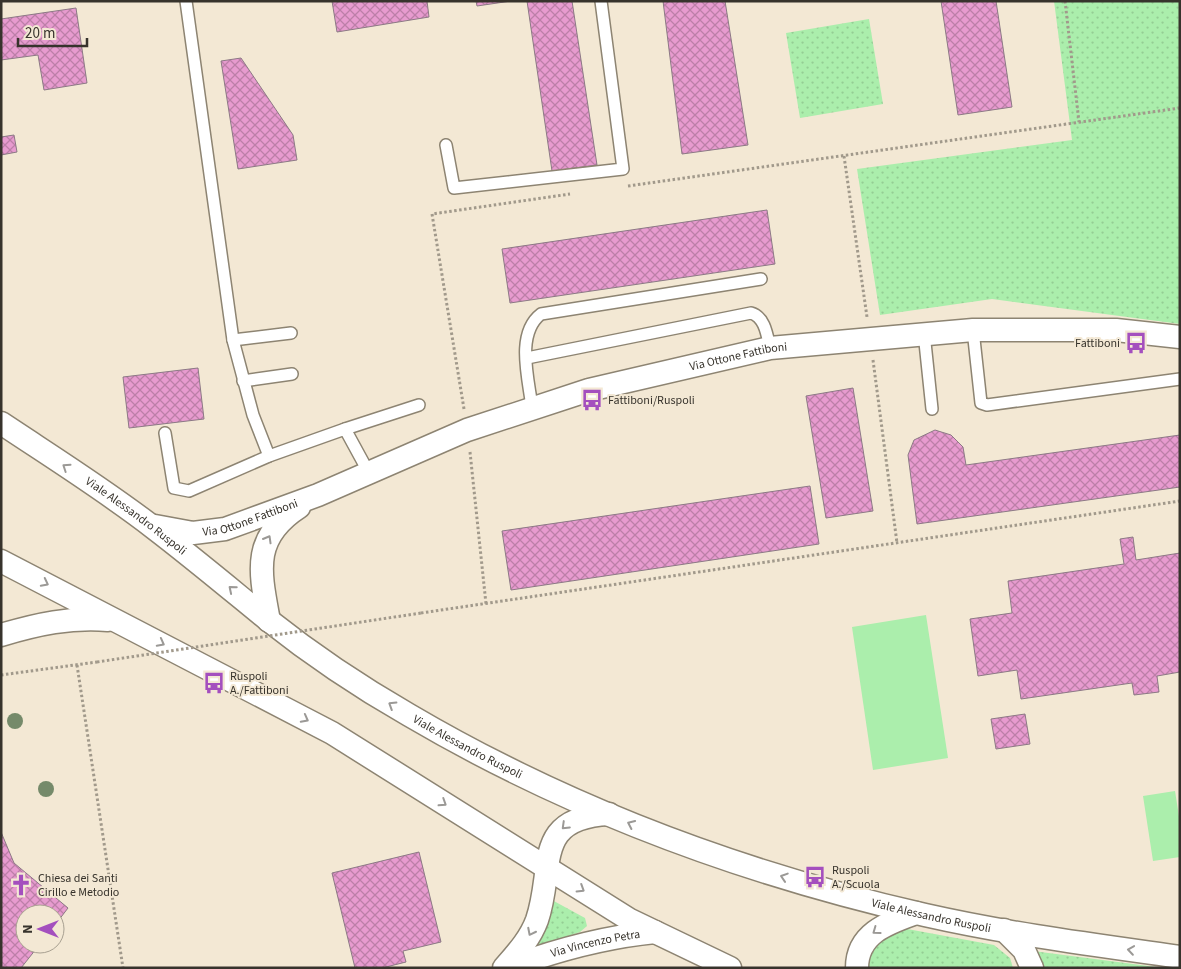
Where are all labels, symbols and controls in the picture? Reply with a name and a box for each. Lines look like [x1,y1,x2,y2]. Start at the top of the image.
scale bar [18,15,86,47]
text: 20 m [25,23,55,44]
bus stop icon: Fattiboni [1123,330,1149,356]
place label: Fattiboni [1075,335,1120,352]
street label: Via Ottone Fattiboni [688,338,788,375]
bus stop icon: Fattiboni/Ruspoli [579,387,605,413]
place label: Fattiboni/Ruspoli [608,392,695,409]
one-way arrow [62,464,71,473]
street label: Viale Alessandro Ruspoli [82,473,190,559]
street label: Via Ottone Fattiboni [201,495,300,540]
one-way arrow [262,536,272,545]
one-way arrow [39,577,48,587]
one-way arrow [229,586,238,595]
one-way arrow [156,637,165,647]
place label: Ruspoli A./Fattiboni [230,668,289,699]
bus stop icon: Ruspoli A./Fattiboni [201,670,227,696]
one-way arrow [388,701,397,711]
street label: Viale Alessandro Ruspoli [410,711,525,783]
one-way arrow [299,713,308,723]
one-way arrow [438,797,447,807]
one-way arrow [562,820,571,829]
one-way arrow [627,820,636,830]
place label: Ruspoli A./Scuola [832,862,880,893]
bus stop icon: Ruspoli A./Scuola [802,864,828,890]
place label: Chiesa dei Santi Cirillo e Metodio [38,870,119,901]
church icon: Chiesa dei Santi Cirillo e Metodio [8,872,34,898]
one-way arrow [780,873,789,883]
one-way arrow [576,883,585,893]
street label: Viale Alessandro Ruspoli [870,894,992,937]
north arrow [15,904,65,954]
text: N [18,924,38,934]
street label: Via Vincenzo Petra [548,925,641,962]
one-way arrow [872,925,882,934]
one-way arrow [527,927,537,936]
one-way arrow [1127,946,1136,956]

